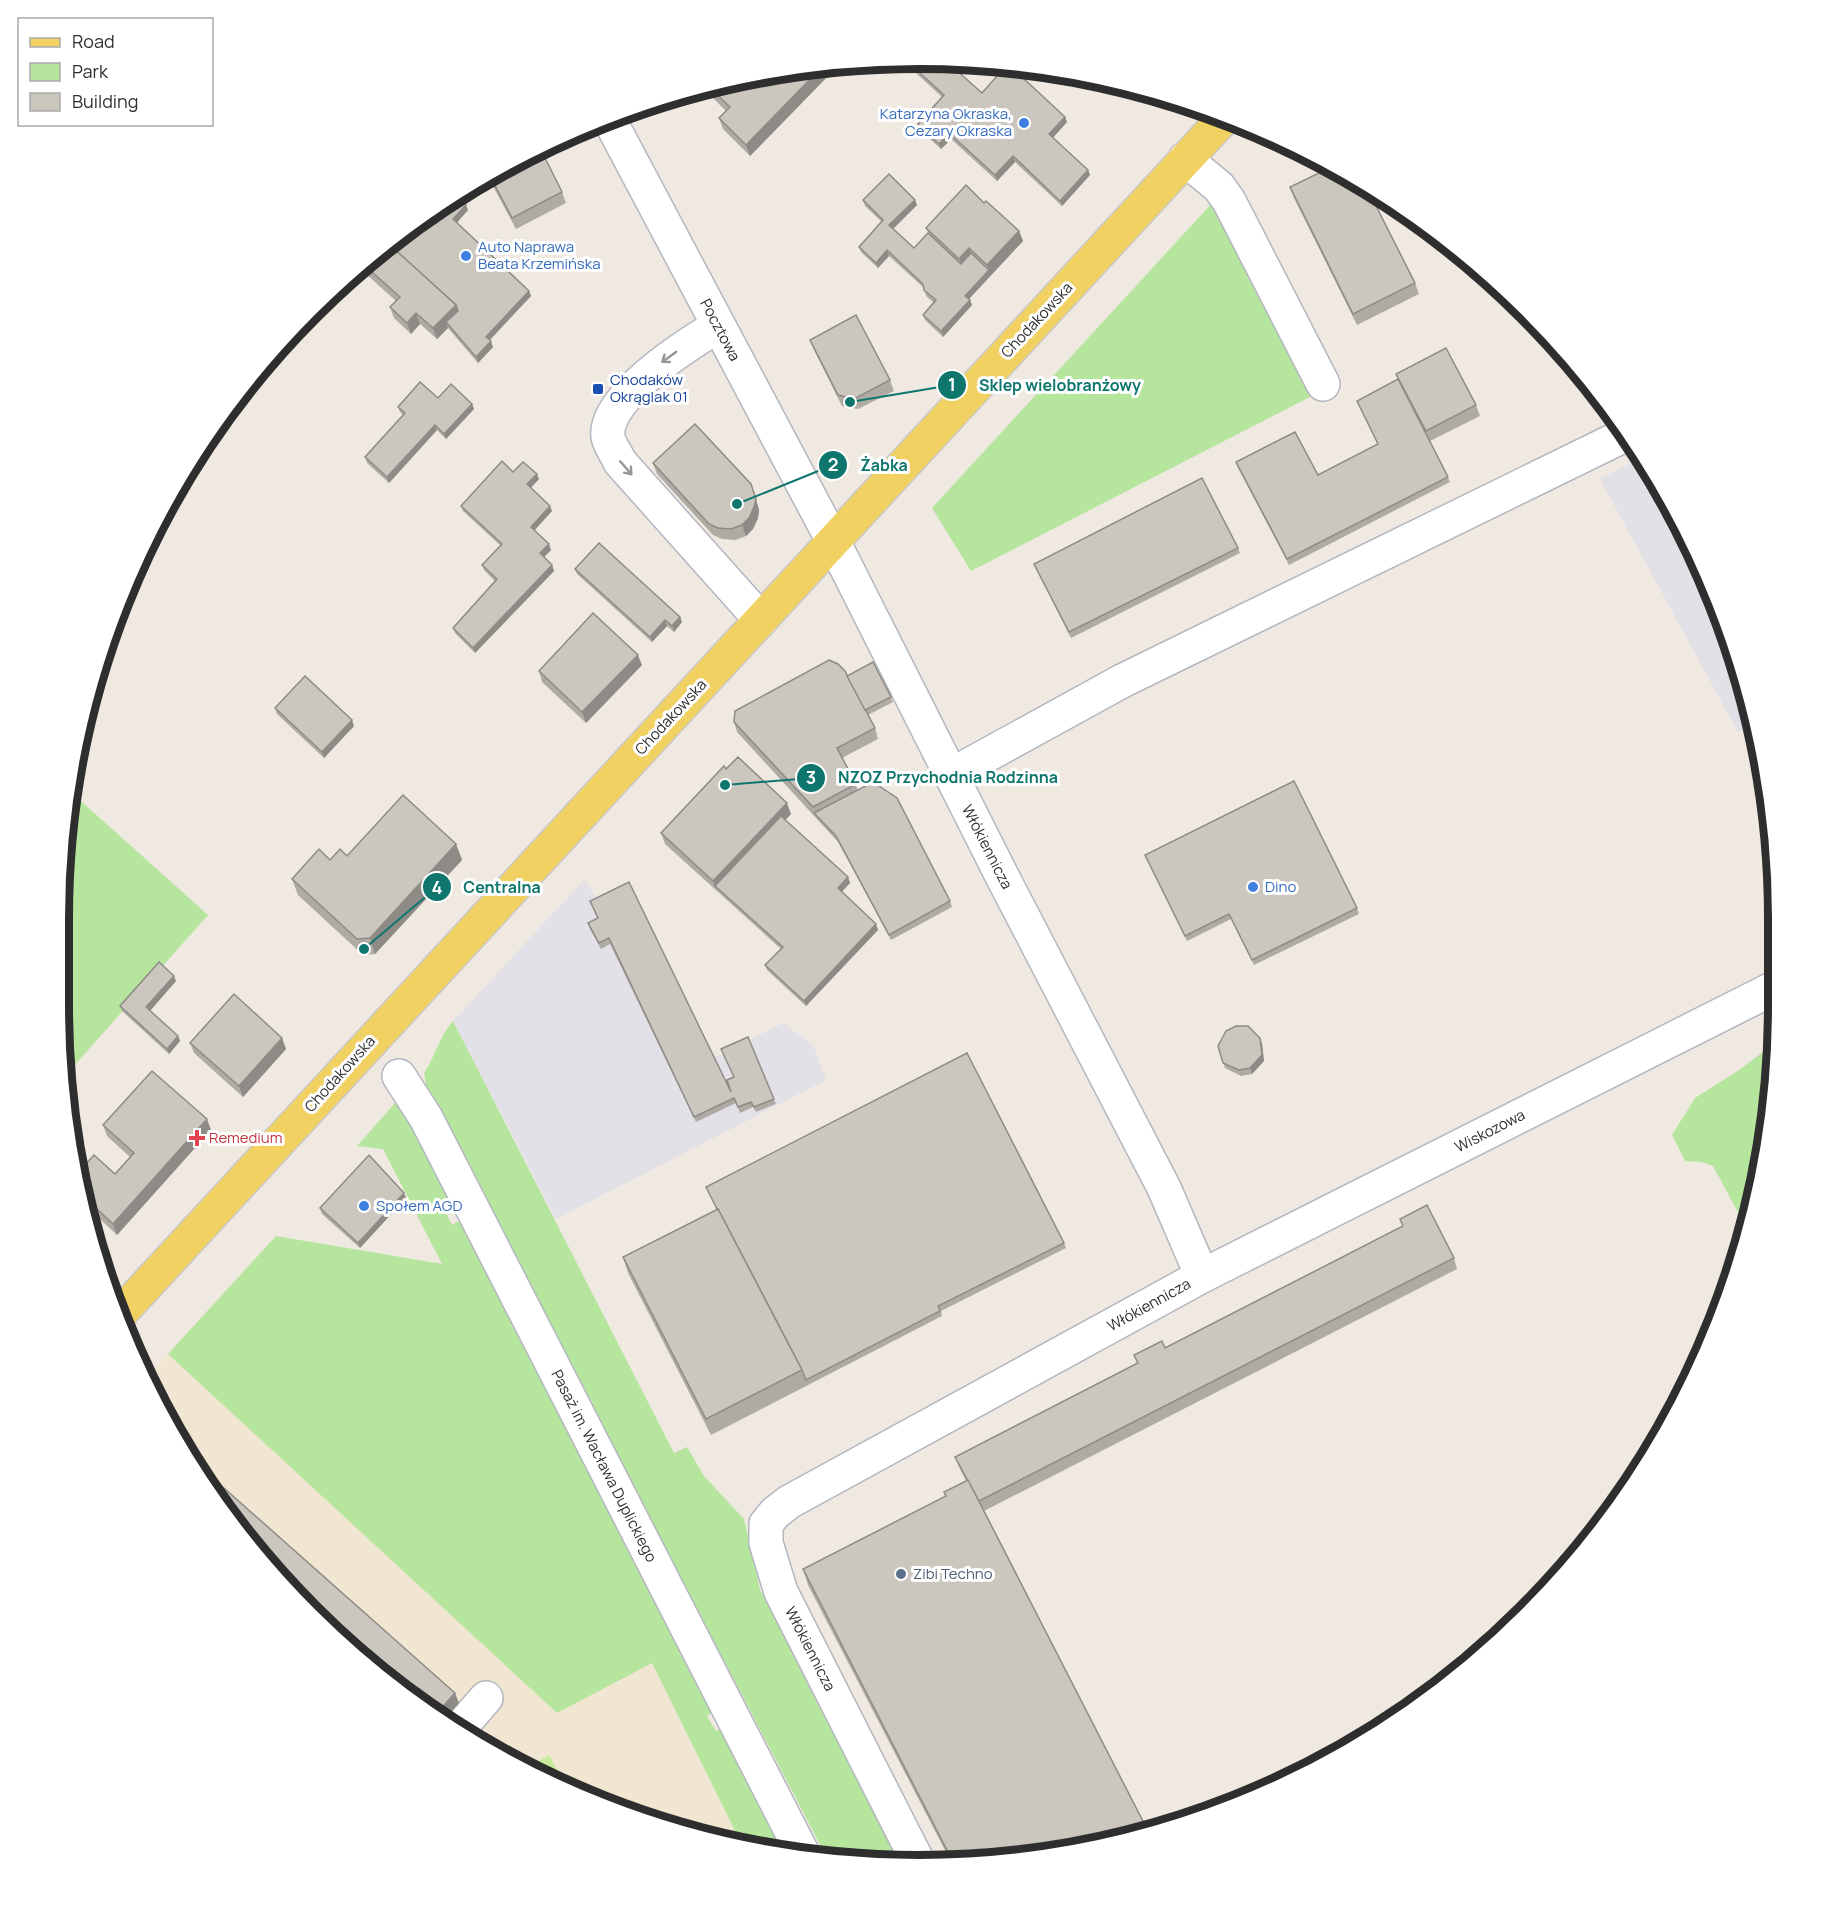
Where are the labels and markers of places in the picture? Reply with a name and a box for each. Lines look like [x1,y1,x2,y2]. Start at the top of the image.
place label: Katarzyna Okraska, Cezary Okraska [880,103,1012,141]
marker: Katarzyna Okraska, Cezary Okraska [1017,116,1031,130]
place label: Auto Naprawa Beata Krzemińska [478,236,600,274]
marker: Auto Naprawa Beata Krzemińska [459,249,473,263]
callout: Sklep wielobranżowy [937,368,1153,402]
place label: Chodaków Okrąglak 01 [610,369,688,407]
marker: Chodaków Okrąglak 01 [591,382,605,396]
callout: Żabka [818,448,920,482]
callout: NZOZ Przychodnia Rodzinna [796,761,1070,795]
callout: Centralna [422,870,553,904]
place label: Dino [1265,876,1296,897]
marker: Dino [1246,880,1260,894]
place label: Remedium [209,1127,282,1148]
marker: Remedium [190,1131,204,1145]
place label: Społem AGD [376,1195,462,1216]
marker: Społem AGD [357,1199,371,1213]
place label: Zibi Techno [913,1563,993,1584]
marker: Zibi Techno [894,1567,908,1581]

